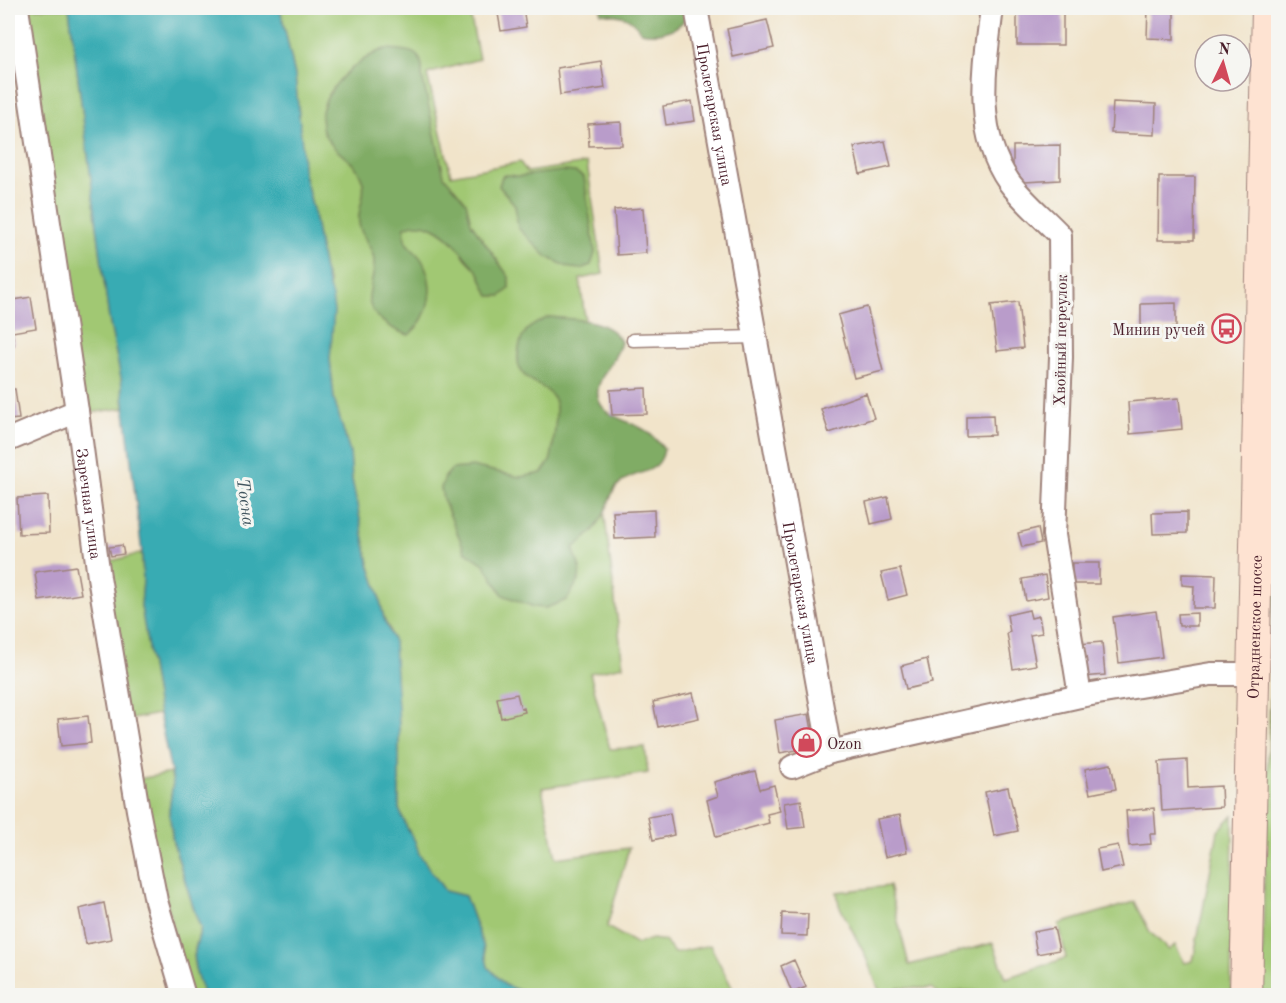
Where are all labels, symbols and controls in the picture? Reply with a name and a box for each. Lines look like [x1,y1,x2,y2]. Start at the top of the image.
north arrow [1193,33,1253,93]
street label: Пролетарская улица [692,42,734,187]
text: N [1217,42,1232,59]
street label: Хвойный переулок [1053,274,1071,406]
bus stop icon: Минин ручей [1210,313,1242,345]
place label: Минин ручей [1112,323,1205,339]
street label: Заречная улица [72,447,103,561]
water label: Тосна [233,477,257,528]
street label: Пролетарская улица [779,520,820,666]
street label: Отрадненское шоссе [1247,555,1266,699]
shop icon: Ozon [790,727,822,759]
place label: Ozon [827,737,862,753]

